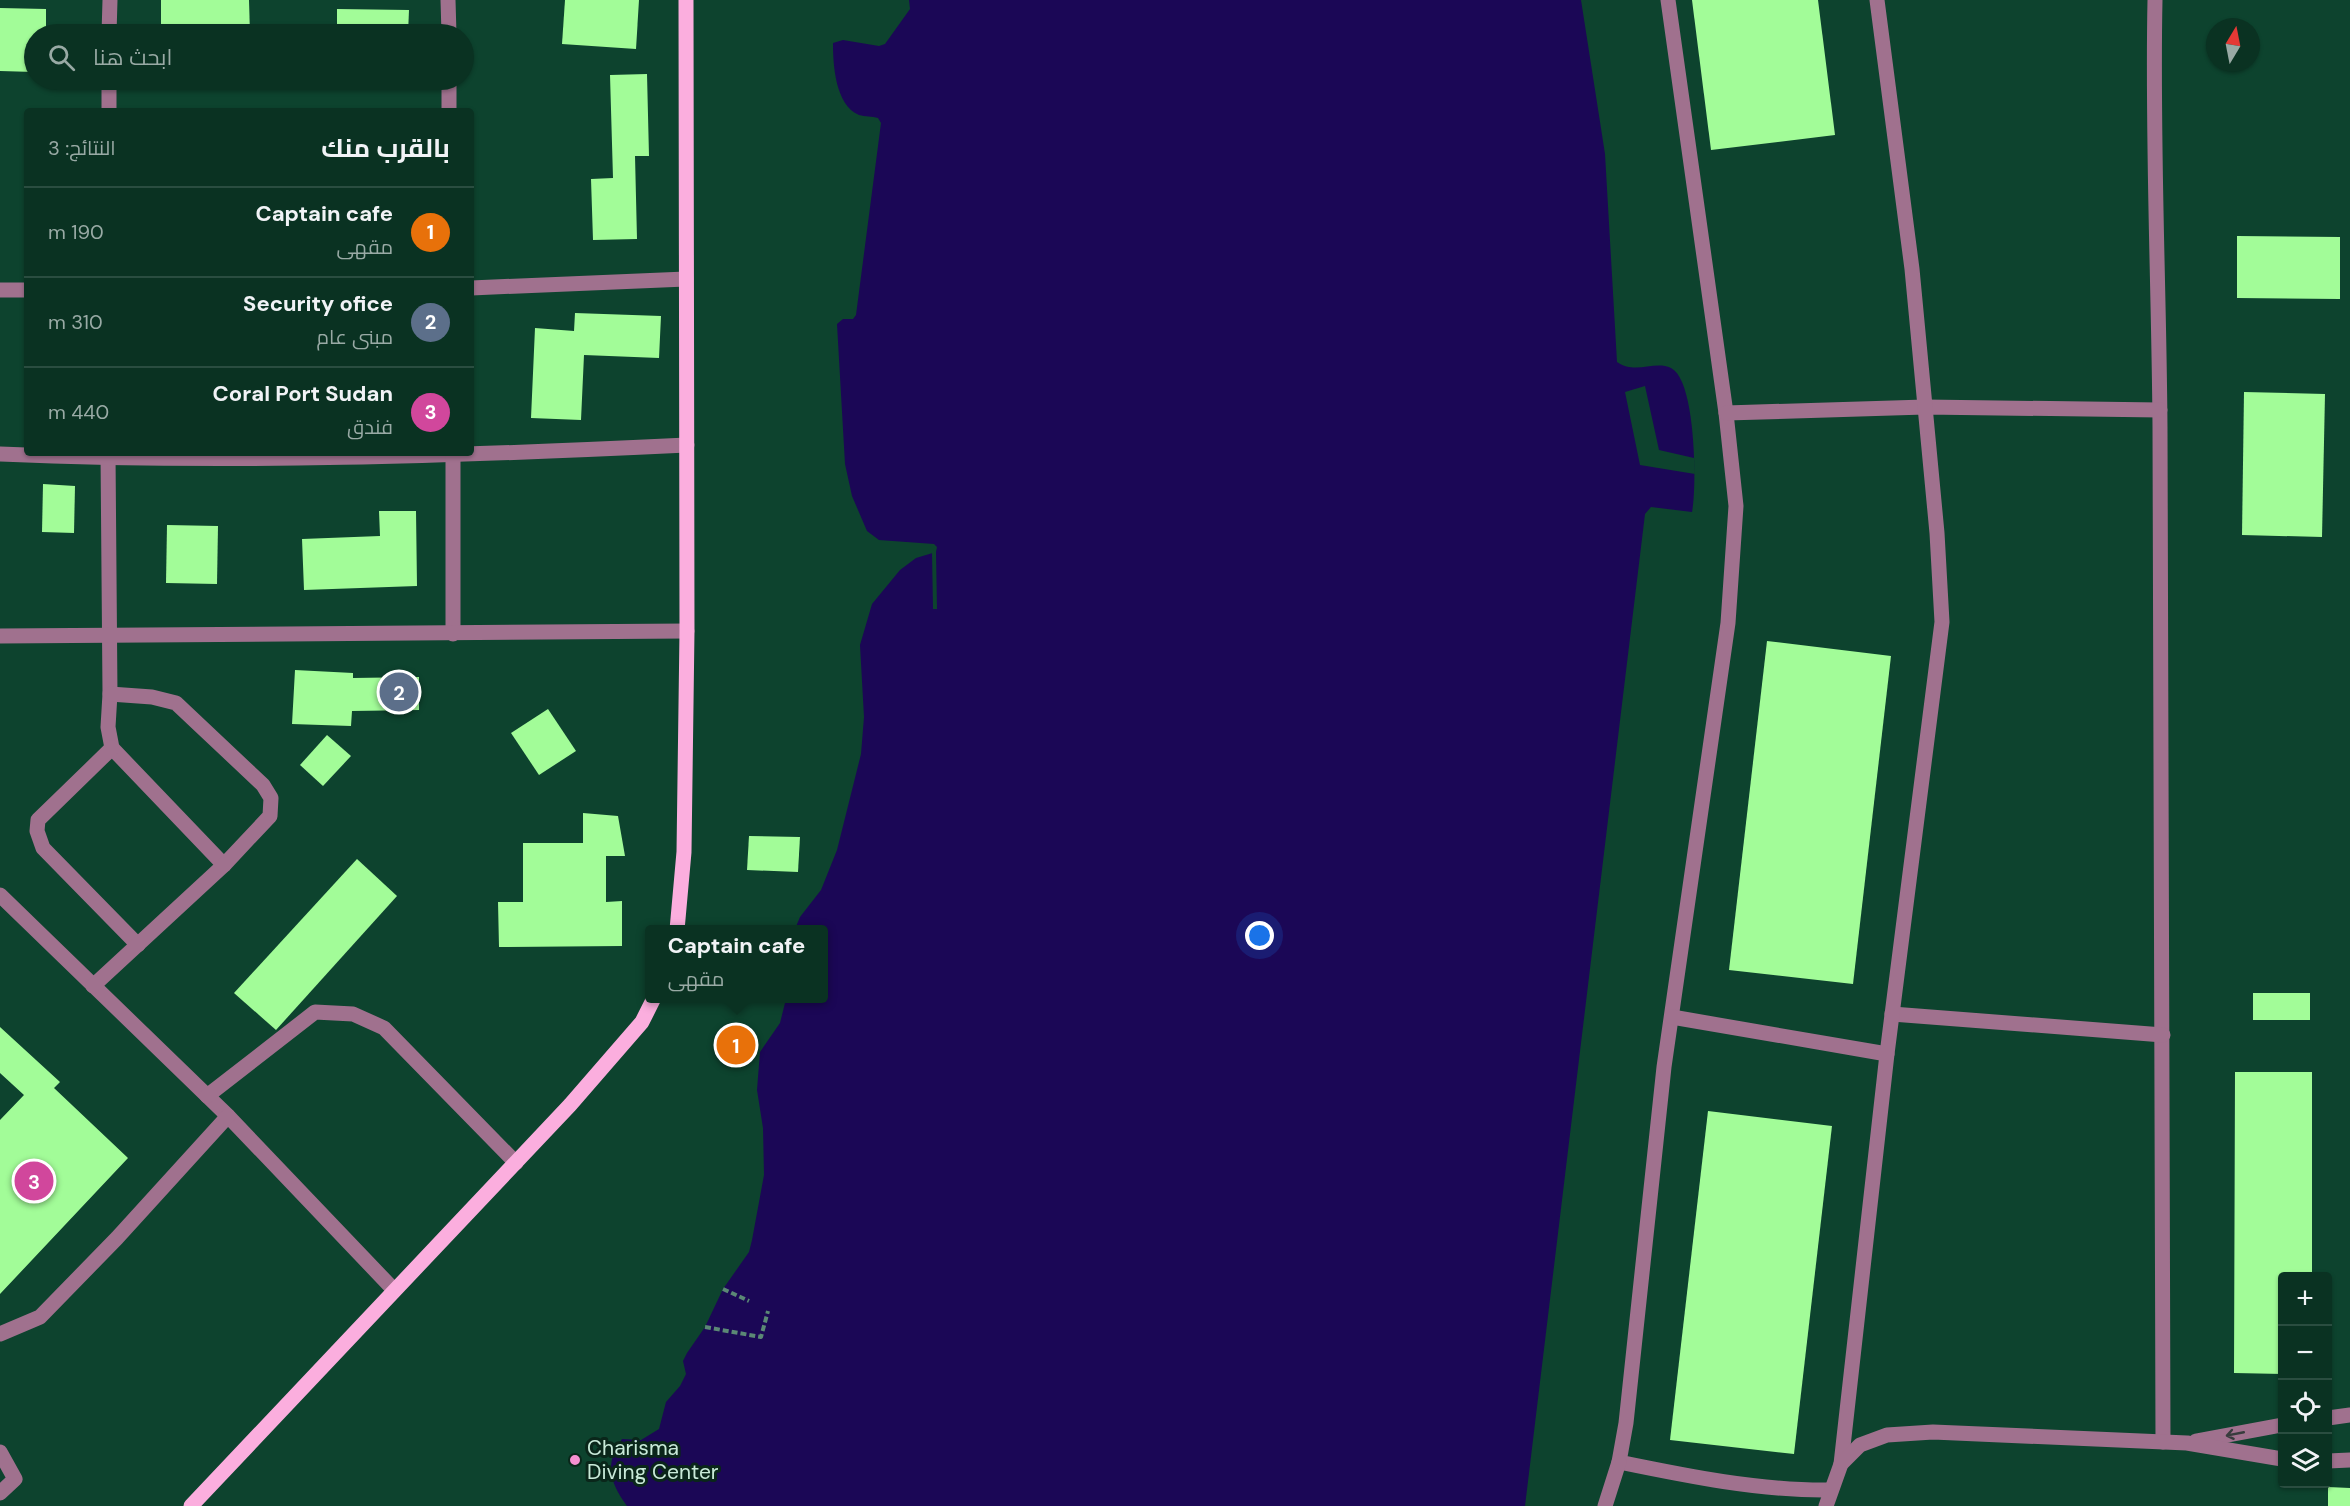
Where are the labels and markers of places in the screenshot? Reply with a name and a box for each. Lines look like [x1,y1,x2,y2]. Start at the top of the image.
pin: 2 [380,670,418,714]
pin: 1 [716,1022,756,1068]
pin: 3 [15,1158,54,1204]
place label: Charisma Diving Center [587,1434,719,1486]
marker: Charisma Diving Center [568,1453,582,1467]

